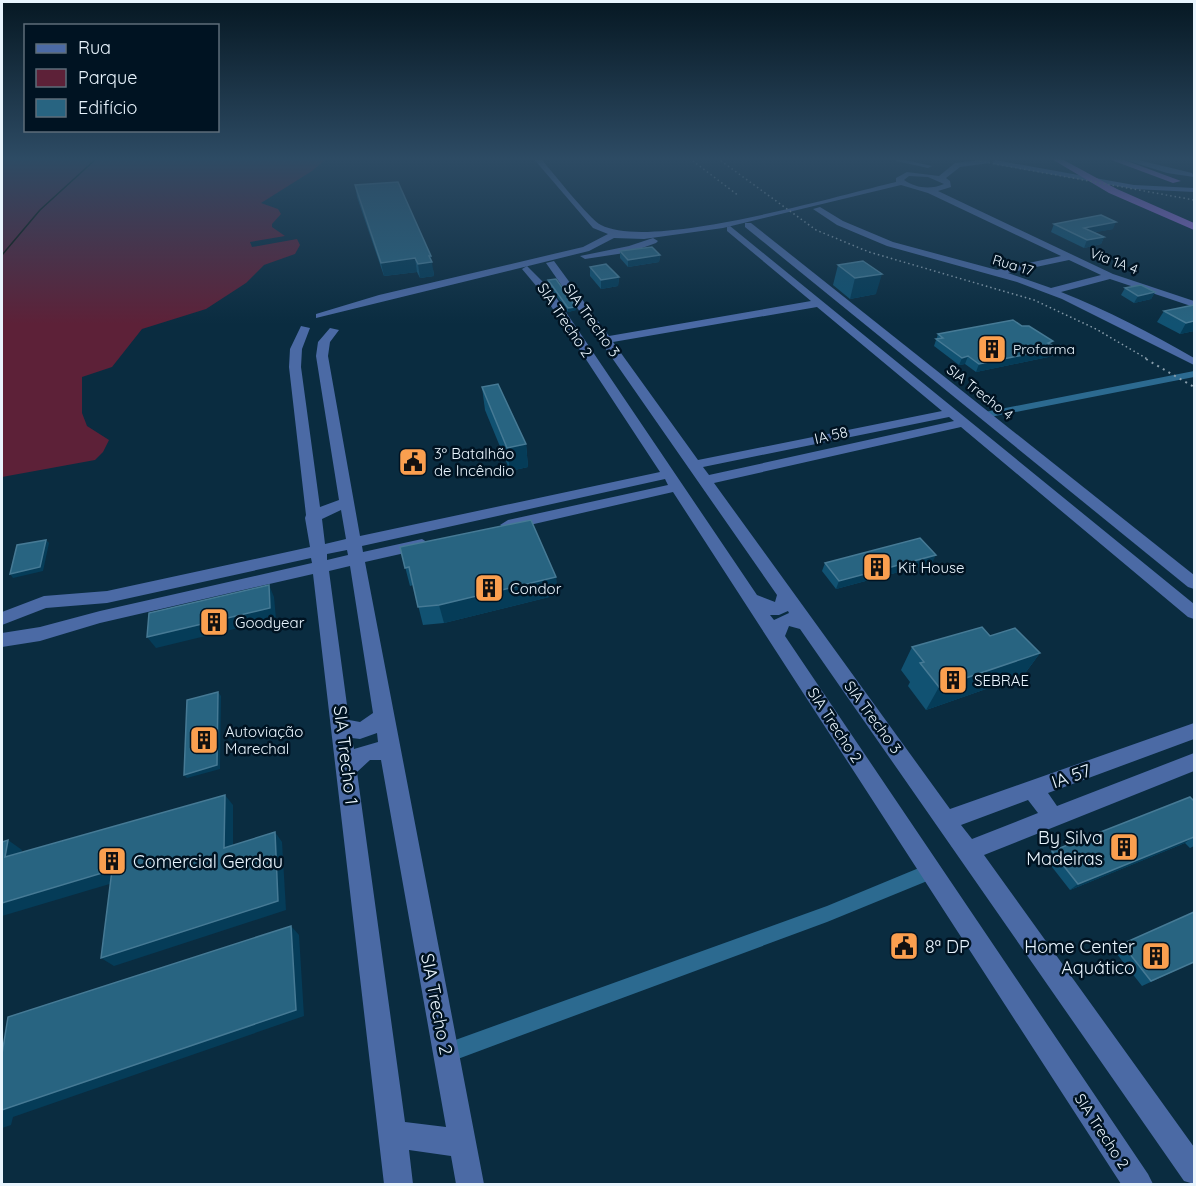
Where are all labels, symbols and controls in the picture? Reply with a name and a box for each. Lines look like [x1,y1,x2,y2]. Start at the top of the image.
legend [24,24,219,132]
text: Rua [78,36,111,59]
text: Parque [78,66,137,89]
text: Edifício [78,96,137,119]
street label: Via 1A 4 [1087,244,1141,278]
street label: Rua 17 [990,250,1036,280]
street label: SIA Trecho 2 [533,279,597,361]
street label: SIA Trecho 3 [560,280,624,361]
building icon: Profarma [976,333,1008,365]
place label: Profarma [1013,340,1075,358]
street label: SIA Trecho 4 [943,360,1017,424]
street label: IA 58 [812,422,850,448]
place label: 3º Batalhão de Incêndio [434,444,514,480]
public building icon: 3º Batalhão de Incêndio [397,446,429,478]
building icon: Kit House [861,551,893,583]
place label: Kit House [898,558,964,577]
building icon: Condor [473,572,505,604]
place label: Condor [510,579,562,598]
building icon: Goodyear [198,606,230,638]
place label: Goodyear [235,613,305,632]
building icon: SEBRAE [937,664,969,696]
place label: SEBRAE [974,671,1029,690]
street label: SIA Trecho 3 [840,677,906,757]
street label: SIA Trecho 2 [804,684,866,766]
street label: SIA Trecho 1 [329,704,363,806]
place label: Autoviação Marechal [225,722,303,758]
building icon: Autoviação Marechal [188,724,220,756]
street label: IA 57 [1048,759,1094,793]
place label: By Silva Madeiras [1026,826,1103,870]
building icon: By Silva Madeiras [1108,831,1140,863]
building icon: Comercial Gerdau [96,845,128,877]
place label: Comercial Gerdau [133,850,283,873]
public building icon: 8ª DP [888,930,920,962]
place label: 8ª DP [925,935,970,958]
place label: Home Center Aquático [1024,935,1135,979]
building icon: Home Center Aquático [1140,940,1172,972]
street label: SIA Trecho 2 [416,951,458,1057]
street label: SIA Trecho 2 [1071,1090,1133,1172]

